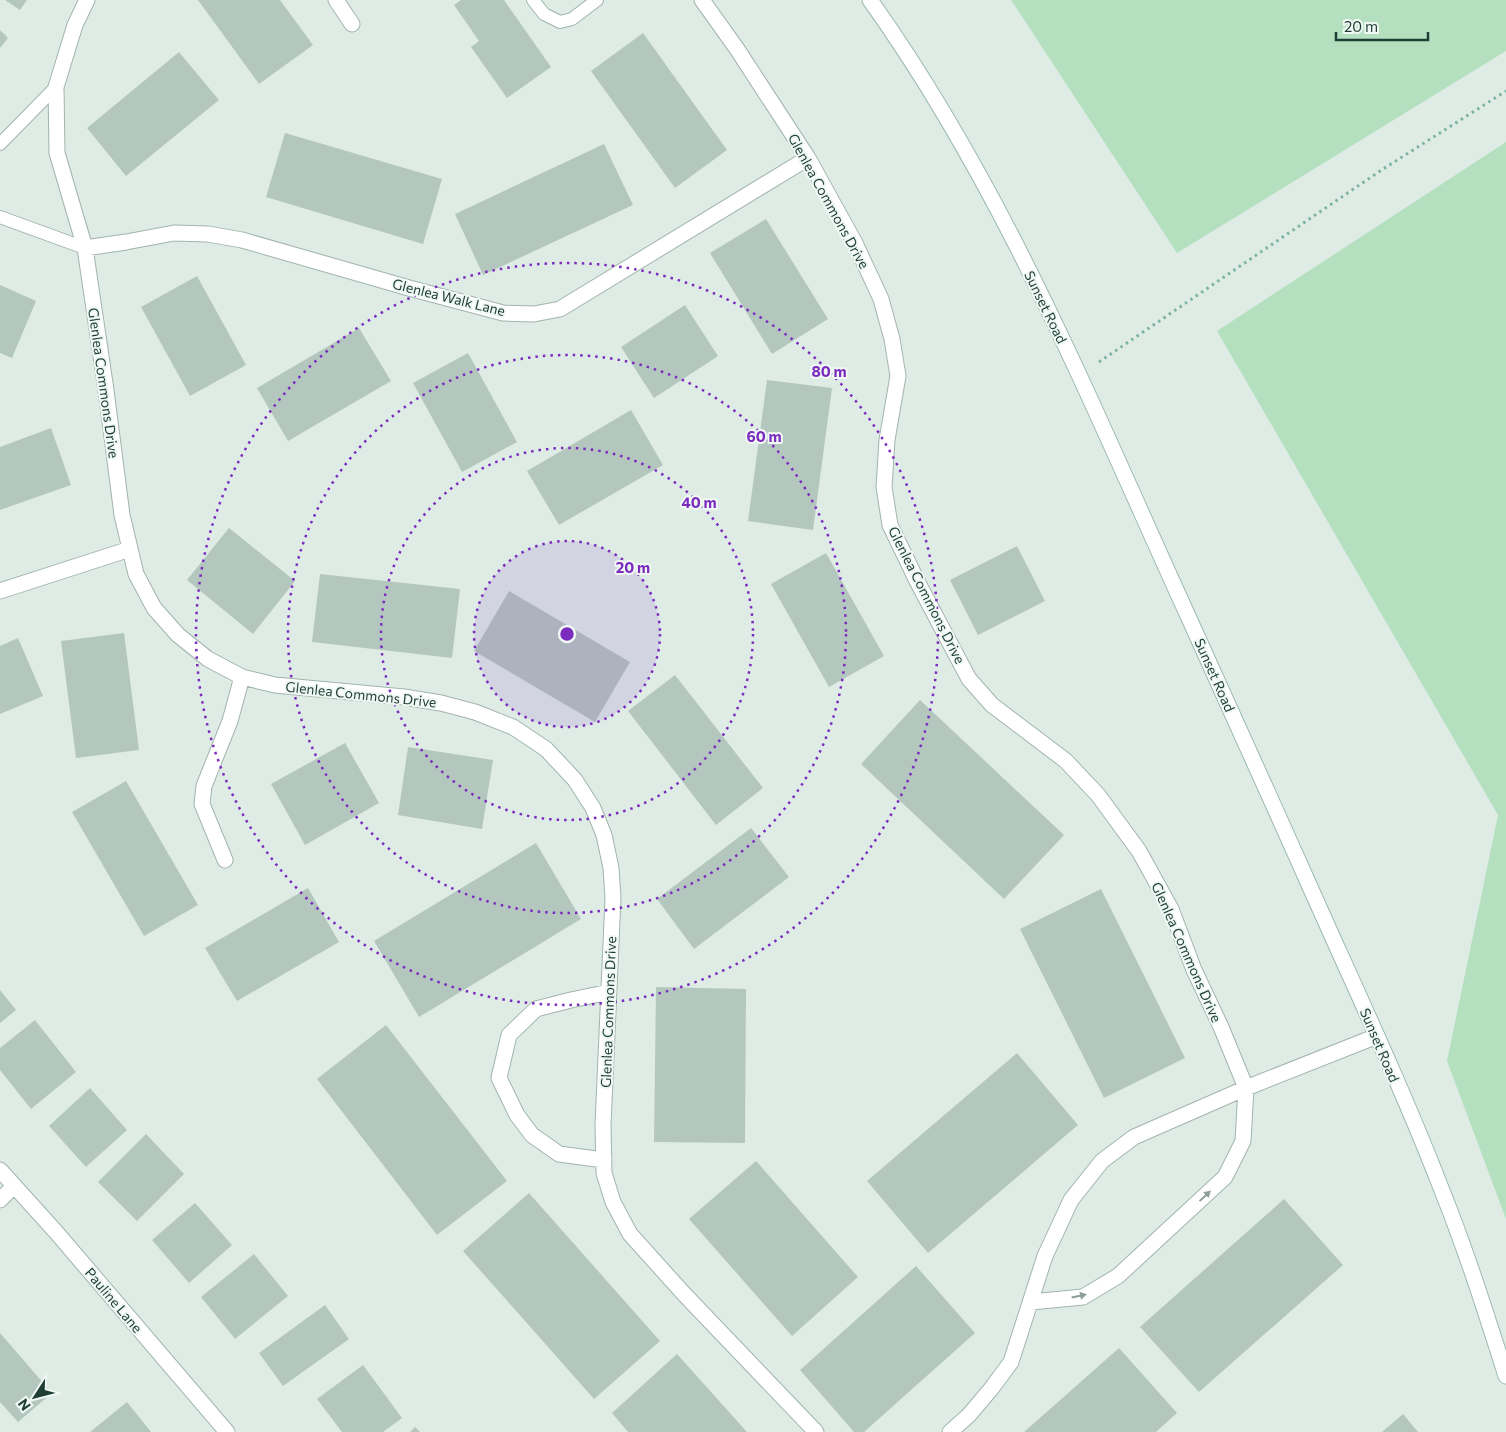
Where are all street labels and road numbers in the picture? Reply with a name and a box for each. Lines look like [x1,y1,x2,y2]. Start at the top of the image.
street label: Glenlea Commons Drive [785,130,873,272]
street label: Sunset Road [1021,268,1071,346]
street label: Glenlea Walk Lane [391,275,507,319]
street label: Glenlea Commons Drive [85,307,123,459]
street label: Glenlea Commons Drive [885,524,969,666]
street label: Sunset Road [1191,636,1239,714]
street label: Glenlea Commons Drive [285,678,437,710]
street label: Glenlea Commons Drive [1148,879,1226,1025]
street label: Glenlea Commons Drive [597,936,619,1088]
street label: Sunset Road [1357,1005,1403,1085]
street label: Pauline Lane [82,1264,146,1336]

